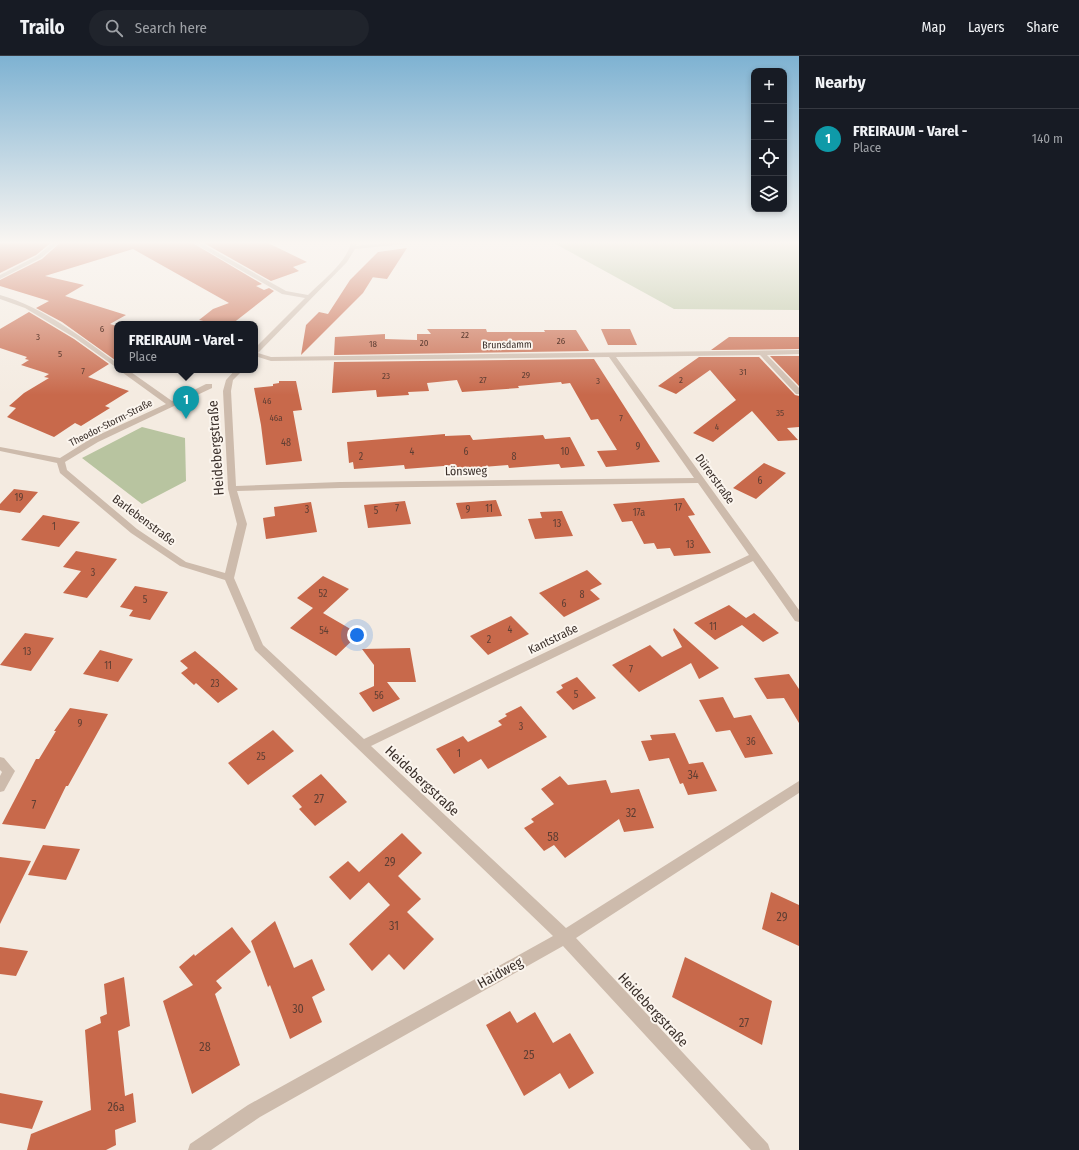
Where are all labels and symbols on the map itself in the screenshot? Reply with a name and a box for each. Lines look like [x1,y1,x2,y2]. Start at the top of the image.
house number: 6 [100,324,105,334]
house number: 22 [461,330,469,340]
house number: 3 [36,332,40,342]
house number: 26 [557,336,566,346]
house number: 20 [420,338,429,348]
house number: 18 [369,339,378,349]
street label: Brunsdamm [482,339,532,351]
house number: 5 [58,349,62,359]
house number: 7 [81,366,85,376]
house number: 31 [739,367,747,377]
house number: 29 [522,370,530,380]
house number: 23 [382,371,390,381]
house number: 27 [479,375,487,385]
house number: 2 [679,375,683,385]
house number: 3 [596,376,600,386]
pin: 1 [173,386,199,419]
house number: 46 [263,396,272,406]
street label: Theodor-Storm-Straße [67,397,155,449]
street label: Heidebergstraße [204,400,228,496]
house number: 35 [776,408,784,418]
house number: 46a [269,413,283,423]
house number: 7 [619,413,623,423]
house number: 4 [715,422,720,432]
house number: 48 [281,437,291,449]
house number: 9 [636,441,641,453]
house number: 4 [410,446,415,458]
house number: 6 [464,446,469,458]
house number: 10 [560,446,570,458]
house number: 2 [359,451,364,463]
house number: 8 [512,451,517,463]
street label: Dürerstraße [692,451,738,507]
street label: Lönsweg [445,464,488,478]
house number: 6 [758,475,763,487]
house number: 19 [15,492,24,504]
street label: Barlebenstraße [110,492,178,548]
house number: 17 [674,502,682,514]
house number: 7 [395,503,399,515]
house number: 11 [485,503,493,515]
house number: 3 [305,504,310,516]
house number: 9 [466,504,471,516]
house number: 5 [374,505,379,517]
house number: 17a [633,507,645,519]
house number: 13 [553,518,562,530]
house number: 1 [52,521,56,533]
house number: 13 [686,539,695,551]
house number: 3 [91,567,96,579]
house number: 52 [319,588,328,600]
house number: 8 [580,589,585,601]
house number: 5 [143,594,148,606]
house number: 6 [562,598,567,610]
street label: Kantstraße [526,621,580,657]
house number: 11 [709,621,717,633]
house number: 4 [508,624,513,636]
house number: 54 [319,625,329,637]
your location [347,625,367,645]
house number: 2 [487,634,492,646]
house number: 13 [23,646,32,658]
house number: 11 [104,660,112,672]
house number: 7 [629,664,633,676]
house number: 23 [211,678,220,690]
house number: 5 [574,689,579,701]
house number: 56 [374,690,384,702]
house number: 9 [78,718,83,730]
house number: 3 [519,721,524,733]
house number: 36 [746,736,756,748]
street label: Heidebergstraße [381,742,463,820]
house number: 1 [457,748,461,760]
house number: 25 [257,751,266,763]
house number: 34 [687,768,699,782]
house number: 27 [314,792,324,806]
house number: 7 [32,798,37,812]
house number: 32 [626,806,636,820]
house number: 58 [547,830,559,844]
house number: 29 [384,855,396,869]
house number: 29 [776,910,788,924]
house number: 31 [389,919,399,933]
street label: Haidweg [474,953,526,992]
street label: Heidebergstraße [614,969,692,1051]
house number: 30 [292,1002,304,1016]
house number: 27 [739,1016,749,1030]
house number: 28 [199,1040,211,1054]
house number: 25 [524,1048,535,1062]
house number: 26a [107,1100,125,1114]

